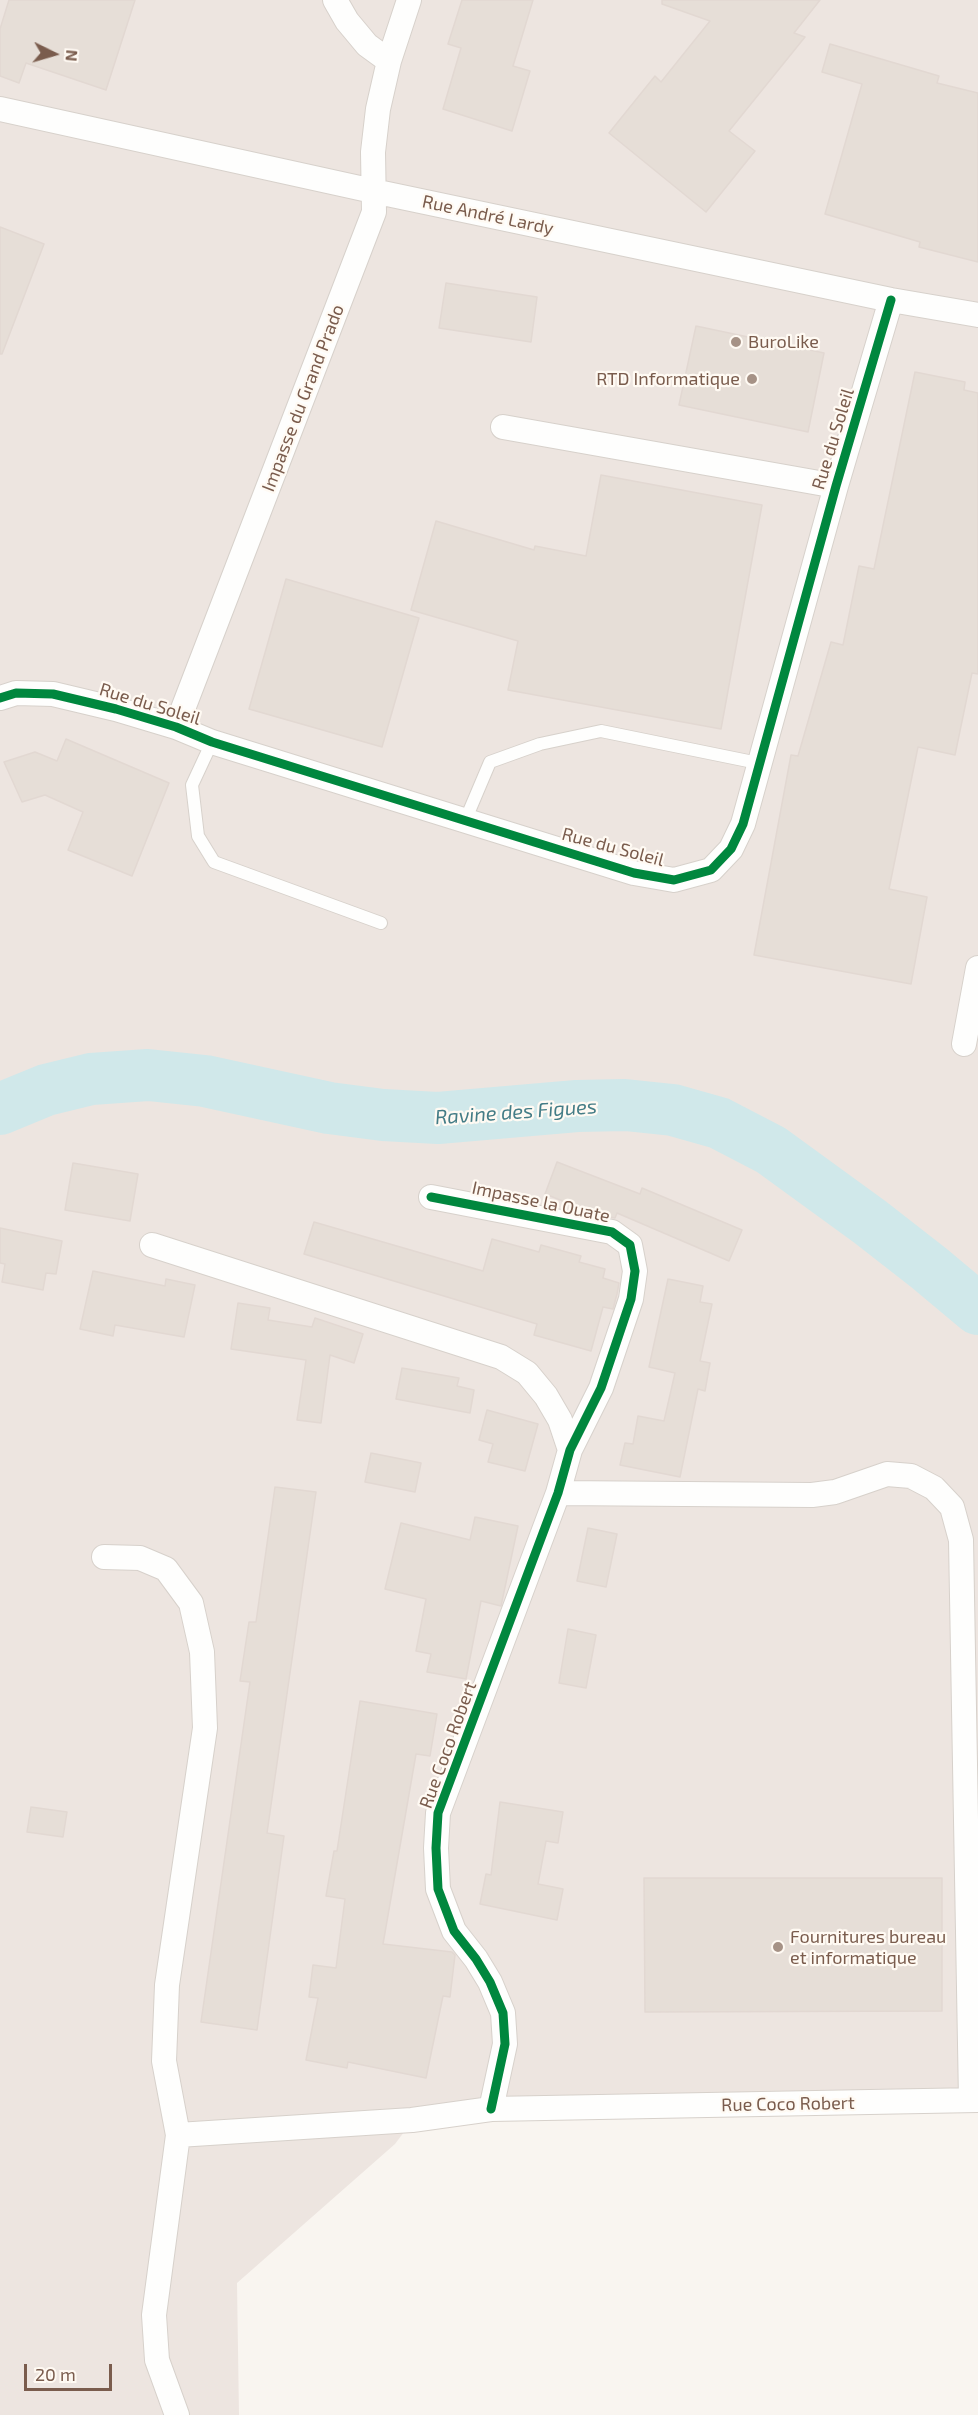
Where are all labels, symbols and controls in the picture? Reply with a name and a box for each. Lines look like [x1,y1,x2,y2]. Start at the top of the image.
north arrow [24,24,84,84]
text: N [62,49,82,62]
street label: Rue André Lardy [420,191,556,239]
street label: Impasse du Grand Prado [257,301,349,495]
place label: BuroLike [748,331,819,353]
marker: BuroLike [729,335,743,349]
place label: RTD Informatique [596,368,740,390]
marker: RTD Informatique [745,372,759,386]
street label: Rue du Soleil [807,386,859,492]
street label: Rue du Soleil [97,678,203,730]
street label: Rue du Soleil [560,823,666,871]
water label: Ravine des Figues [434,1094,598,1130]
street label: Impasse la Ouate [470,1177,612,1227]
street label: Rue Coco Robert [415,1678,481,1812]
place label: Fournitures bureau et informatique [790,1926,946,1968]
marker: Fournitures bureau et informatique [771,1940,785,1954]
street label: Rue Coco Robert [721,2092,855,2116]
scale bar [27,2352,116,2390]
text: 20 m [35,2363,76,2385]

